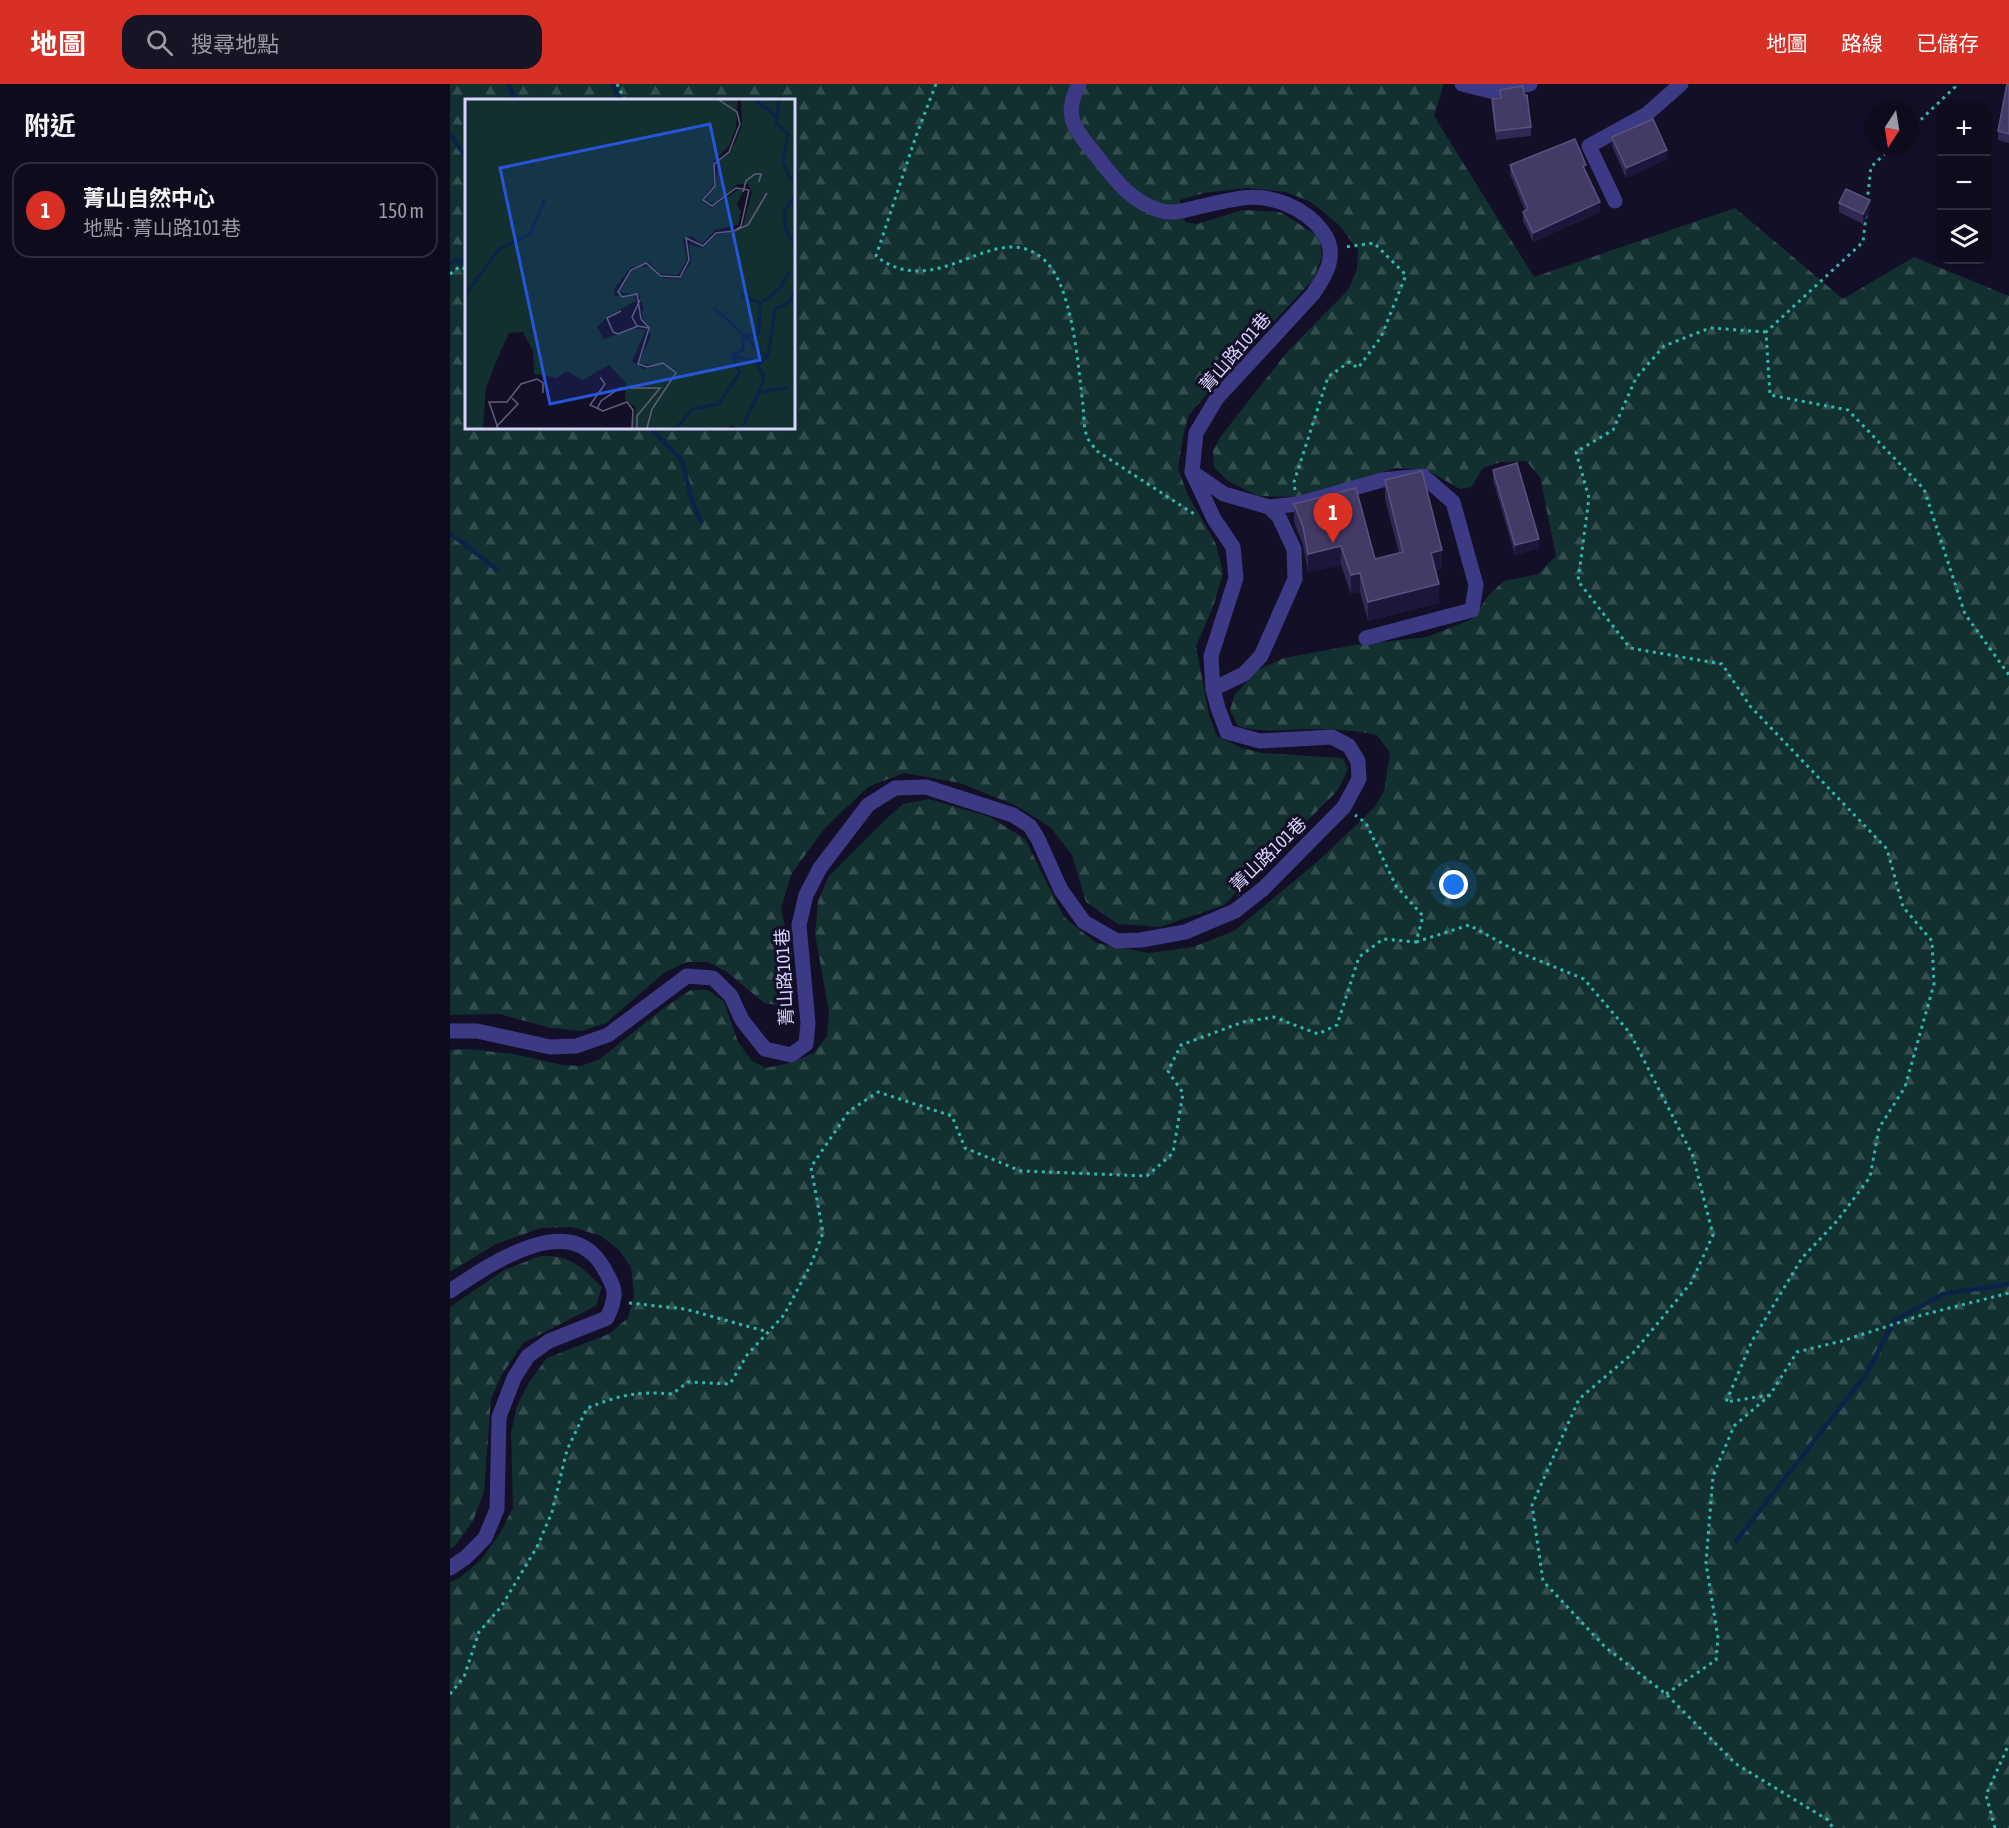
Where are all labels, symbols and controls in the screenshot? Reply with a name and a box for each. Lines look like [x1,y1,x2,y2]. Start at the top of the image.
search box [122,15,542,69]
icon: search [143,26,176,59]
text: 地圖 [30,28,86,60]
text: 搜尋地點 [191,31,279,57]
text: 地圖 [1766,31,1808,55]
text: 路線 [1841,31,1883,55]
text: 已儲存 [1916,31,1979,55]
inset map [465,99,795,429]
north arrow [1865,102,1919,156]
map controls [1937,102,1991,264]
button: + [1937,102,1991,156]
text: 附近 [24,111,76,141]
button: − [1937,156,1991,210]
text: 菁山自然中心 [83,185,215,211]
text: 1 [41,199,50,222]
text: 150 m [379,199,424,222]
button: layers [1937,210,1991,264]
text: 地點 · 菁山路101巷 [83,216,241,239]
street label: 菁山路101巷 [1195,308,1275,396]
pin: 1 [1314,494,1352,543]
street label: 菁山路101巷 [1226,813,1310,895]
your location [1439,870,1468,899]
street label: 菁山路101巷 [771,928,797,1026]

